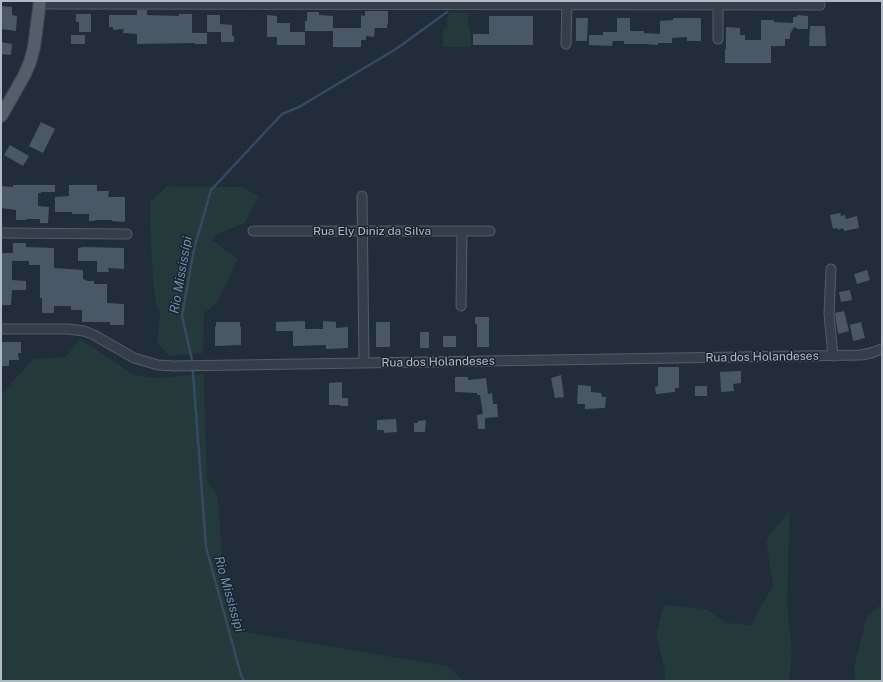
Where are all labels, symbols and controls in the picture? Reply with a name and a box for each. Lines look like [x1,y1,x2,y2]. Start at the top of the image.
street label: Rua Ely Diniz da Silva [313,224,431,238]
water label: Rio Mississípi [167,235,195,315]
street label: Rua dos Holandeses [705,349,819,365]
street label: Rua dos Holandeses [381,354,495,370]
water label: Rio Mississípi [211,554,247,634]

